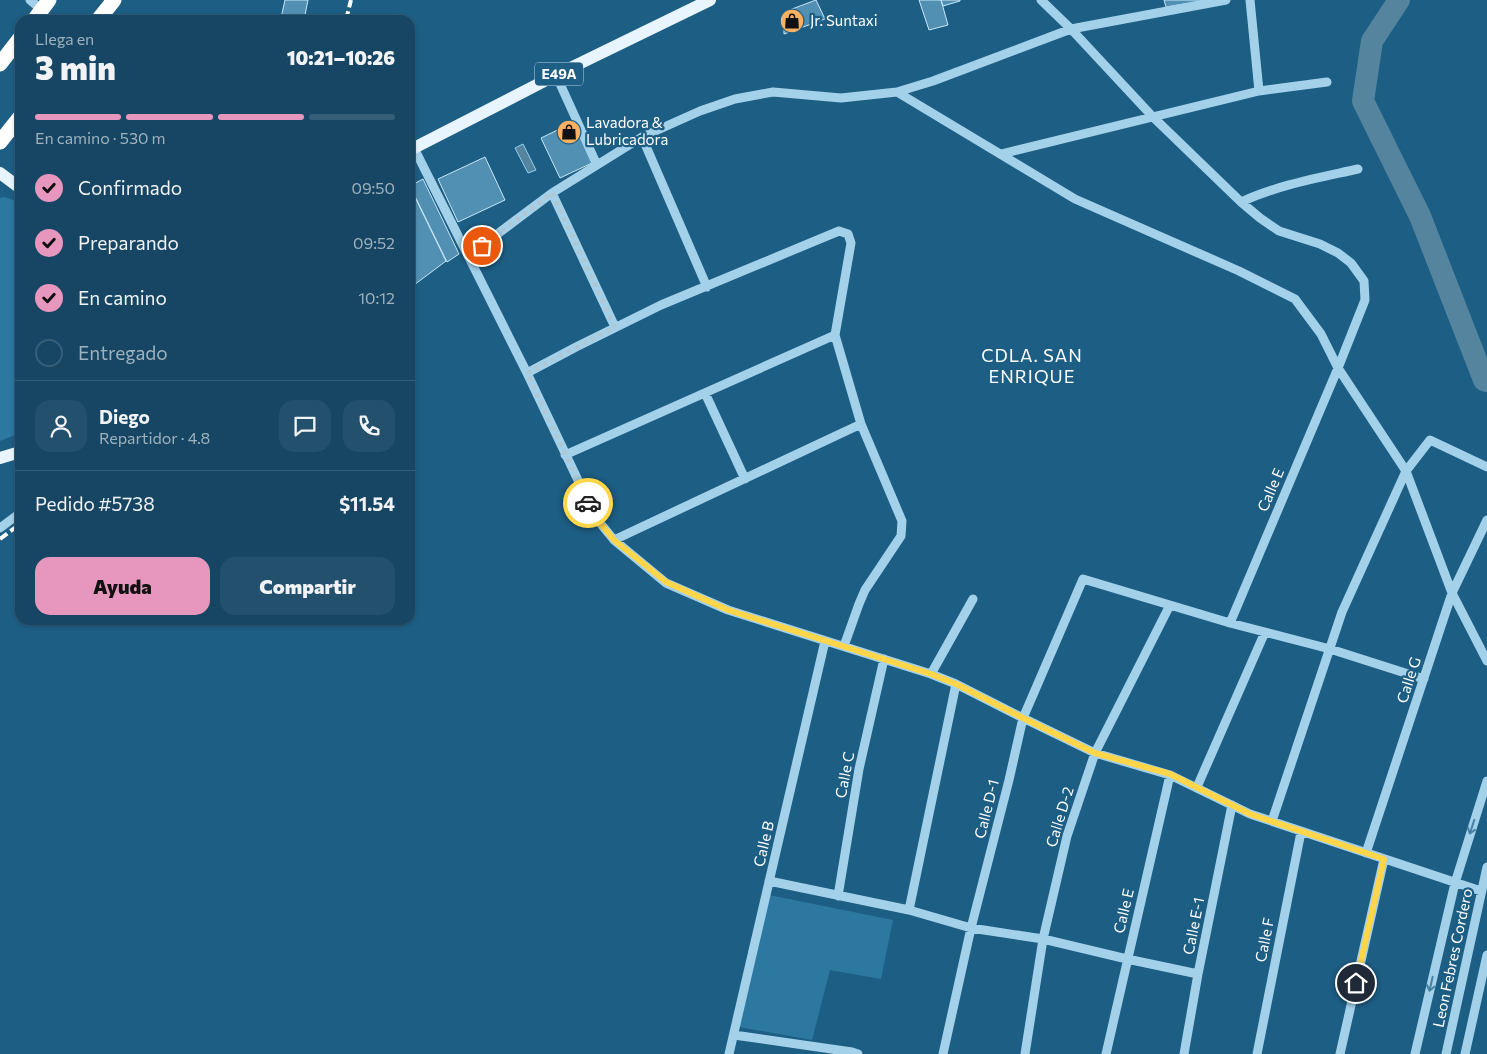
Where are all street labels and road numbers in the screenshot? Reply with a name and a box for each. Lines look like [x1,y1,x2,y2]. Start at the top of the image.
road number: E49A [535,62,583,86]
street label: Calle E [1253,465,1287,514]
street label: Calle G [1392,654,1424,705]
street label: Calle C [831,750,857,800]
street label: Calle D-1 [970,777,1002,840]
street label: Calle D-2 [1041,784,1077,849]
street label: Calle B [749,819,777,868]
street label: Calle E [1109,887,1137,935]
street label: Leon Febres Cordero [1429,887,1476,1029]
street label: Calle E-1 [1179,896,1207,956]
street label: Calle F [1251,916,1277,964]

